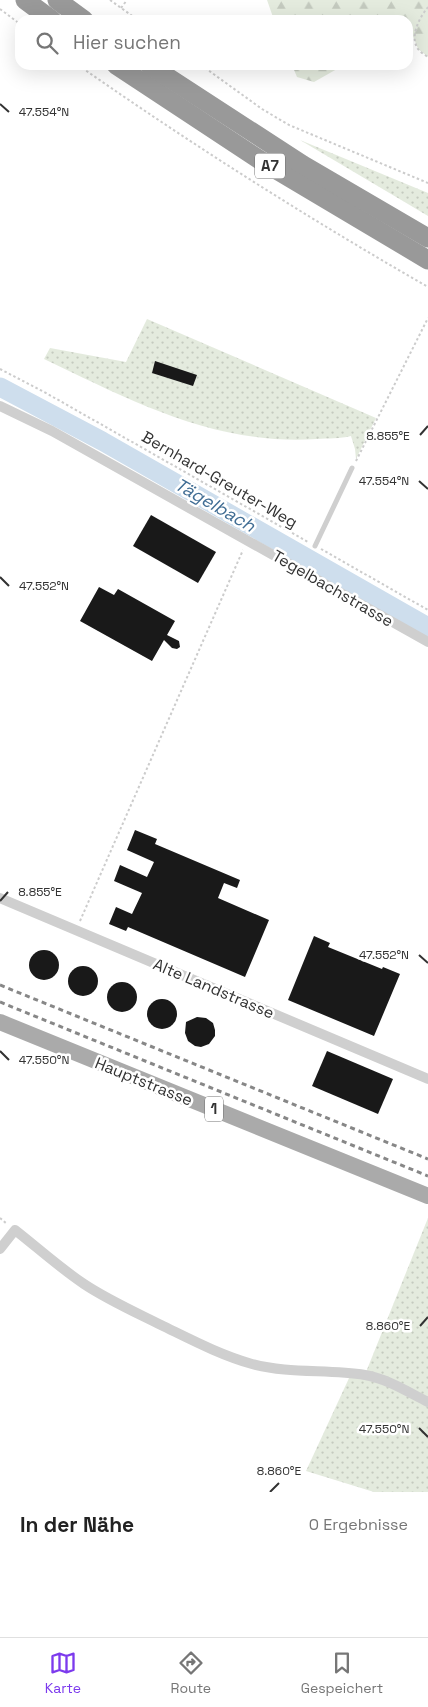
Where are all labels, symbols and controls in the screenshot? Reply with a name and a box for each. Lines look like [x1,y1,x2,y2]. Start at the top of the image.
search box [15,15,413,70]
icon: search [33,29,61,57]
text: Hier suchen [73,30,181,55]
text: 47.554°N [19,104,69,120]
road number: A7 [255,154,285,178]
street label: Bernhard-Greuter-Weg [138,426,301,533]
text: 8.855°E [366,428,410,444]
water label: Tägelbach [171,472,260,537]
text: 47.554°N [359,473,409,489]
street label: Tegelbachstrasse [268,545,397,632]
text: 47.552°N [19,578,69,594]
text: 8.855°E [18,884,62,900]
text: 47.552°N [359,947,409,963]
street label: Alte Landstrasse [150,953,278,1023]
text: 47.550°N [19,1052,69,1068]
street label: Hauptstrasse [92,1052,196,1111]
road number: 1 [205,1096,223,1122]
text: 8.860°E [366,1318,410,1334]
text: 47.550°N [359,1421,409,1437]
text: 8.860°E [257,1463,301,1479]
text: In der Nähe [20,1511,134,1538]
text: 0 Ergebnisse [309,1514,408,1535]
tab: Karte [45,1649,81,1697]
tab: Route [171,1649,211,1697]
tab: Gespeichert [301,1649,383,1697]

